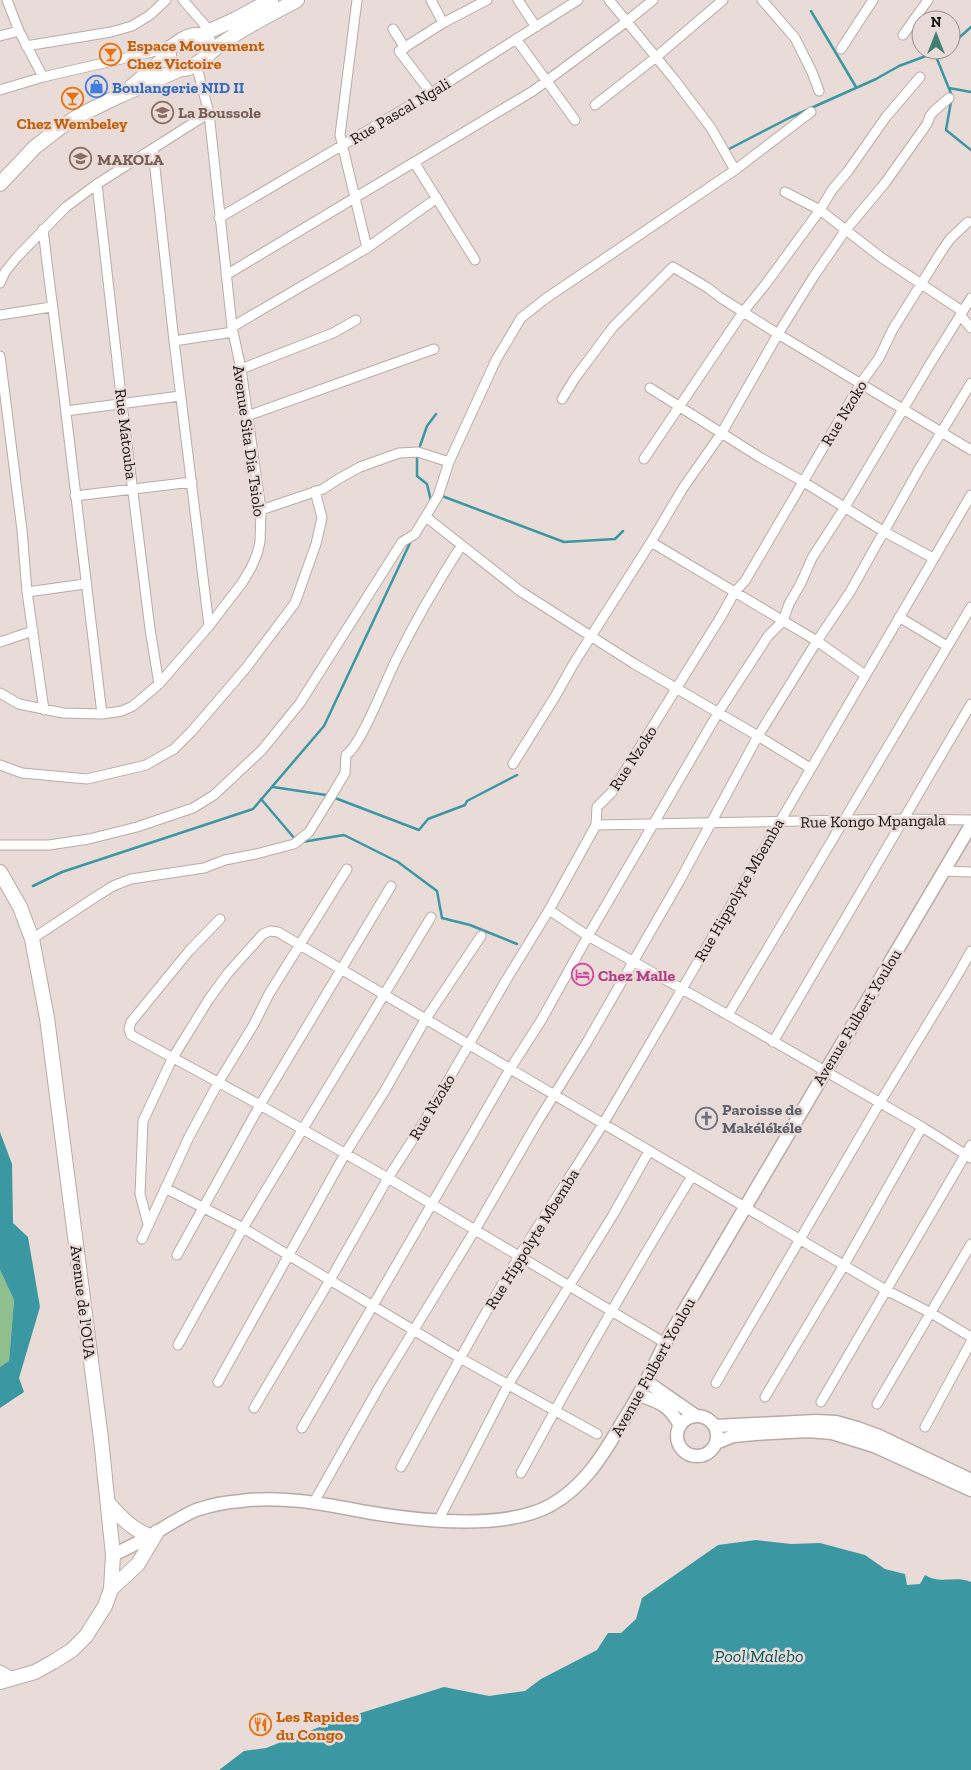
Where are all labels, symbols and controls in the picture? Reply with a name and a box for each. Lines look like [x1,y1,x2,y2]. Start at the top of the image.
north arrow [911,10,961,60]
text: N [931,14,942,31]
place label: Espace Mouvement Chez Victoire [127,36,265,73]
bar icon: Espace Mouvement Chez Victoire [99,42,123,66]
street label: Rue Pascal Ngali [346,73,454,148]
shop icon: Boulangerie NID II [84,75,108,99]
place label: Boulangerie NID II [112,78,245,97]
bar icon: Chez Wembeley [60,87,84,111]
school or university icon: La Boussole [150,100,174,124]
place label: La Boussole [178,103,261,122]
place label: Chez Wembeley [16,114,128,133]
school or university icon: MAKOLA [69,147,93,171]
place label: MAKOLA [97,150,164,169]
street label: Avenue Sita Dia Tsiolo [229,364,269,518]
street label: Rue Nzoko [817,377,871,449]
street label: Rue Matouba [111,388,141,481]
street label: Rue Nzoko [605,722,661,794]
street label: Rue Kongo Mpangala [800,810,946,832]
street label: Rue Hippolyte Mbemba [690,815,788,965]
street label: Avenue Fulbert Youlou [809,945,905,1089]
hotel icon: Chez Malle [570,963,594,987]
place label: Chez Malle [598,966,675,985]
street label: Rue Nzoko [405,1071,459,1143]
place label: Paroisse de Makélékéle [722,1100,802,1137]
church icon: Paroisse de Makélékéle [694,1106,718,1130]
street label: Rue Hippolyte Mbemba [481,1165,583,1313]
street label: Avenue de l'OUA [67,1244,99,1360]
street label: Avenue Fulbert Youlou [607,1294,699,1440]
water label: Pool Malebo [714,1645,804,1667]
place label: Les Rapides du Congo [276,1707,359,1744]
restaurant icon: Les Rapides du Congo [248,1713,272,1737]

